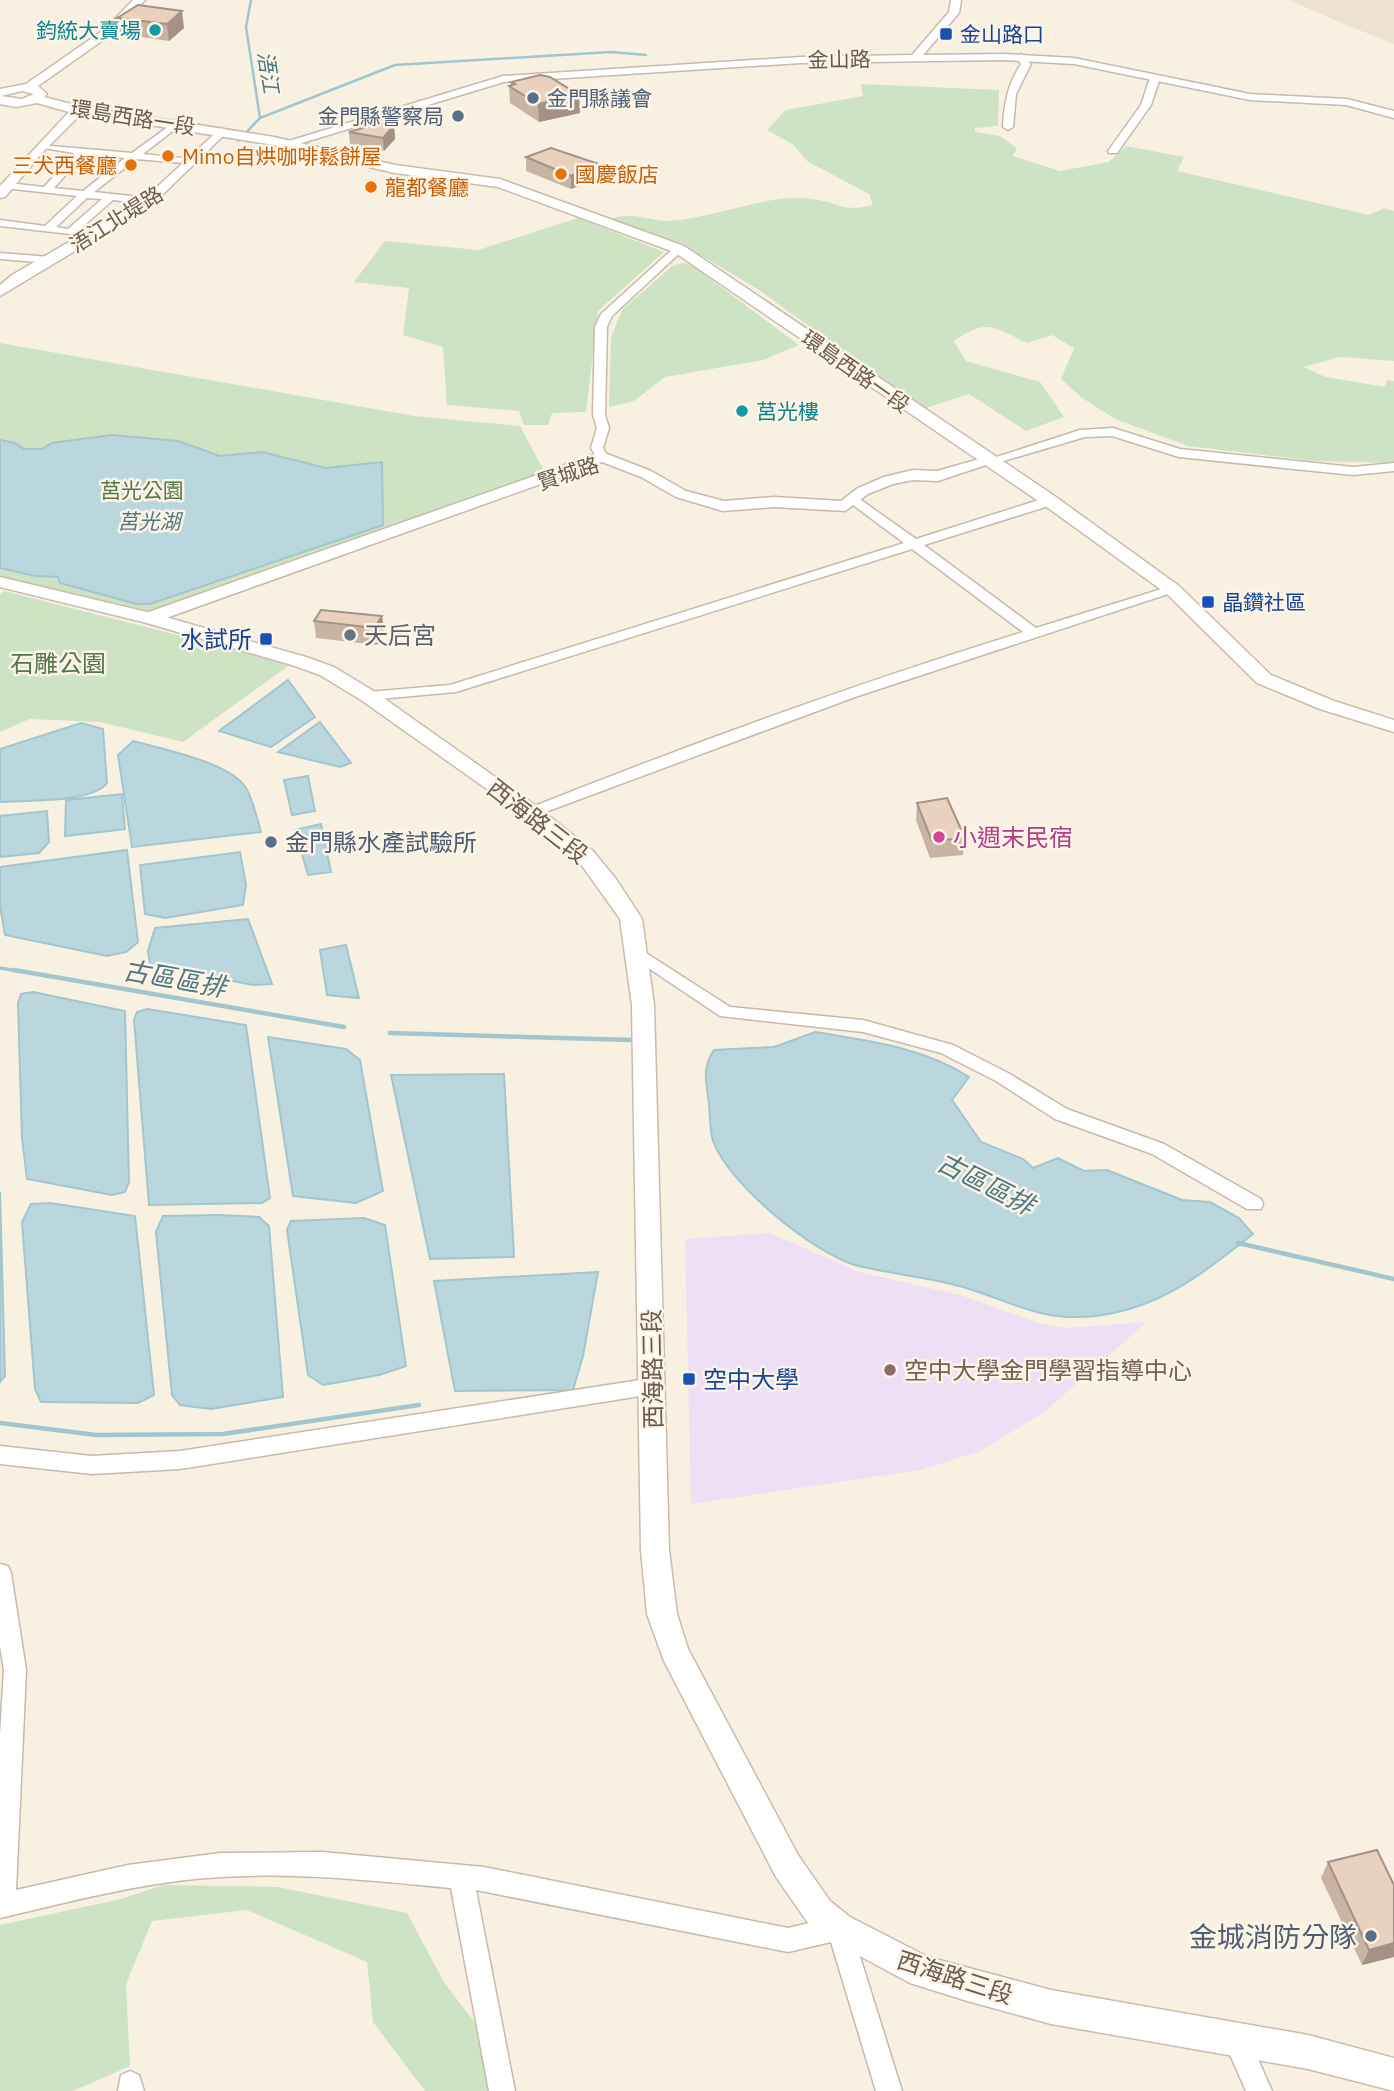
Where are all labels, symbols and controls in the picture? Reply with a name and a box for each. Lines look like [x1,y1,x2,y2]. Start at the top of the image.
place label: 鈞統大賣場 [36,16,141,44]
place label: 金山路口 [960,20,1044,48]
marker: 鈞統大賣場 [147,22,163,38]
marker: 金山路口 [938,26,954,42]
street label: 金山路 [807,44,871,74]
water label: 浯江 [252,49,286,97]
place label: 金門縣議會 [547,84,652,112]
marker: 金門縣議會 [525,90,541,106]
street label: 環島西路一段 [69,93,197,141]
place label: 金門縣警察局 [318,102,444,130]
marker: 金門縣警察局 [450,108,466,124]
place label: Mimo自烘咖啡鬆餅屋 [182,142,381,170]
marker: Mimo自烘咖啡鬆餅屋 [160,148,176,164]
place label: 三犬西餐廳 [12,151,117,179]
marker: 三犬西餐廳 [123,157,139,173]
place label: 國慶飯店 [575,160,659,188]
marker: 國慶飯店 [553,166,569,182]
place label: 龍都餐廳 [385,173,469,201]
street label: 浯江北堤路 [64,179,168,259]
marker: 龍都餐廳 [363,179,379,195]
street label: 環島西路一段 [796,323,916,419]
place label: 莒光樓 [756,397,819,425]
marker: 莒光樓 [734,403,750,419]
street label: 賢城路 [534,450,602,496]
park label: 莒光公園 [100,476,184,504]
water label: 莒光湖 [118,507,183,535]
place label: 晶鑽社區 [1222,588,1306,616]
marker: 晶鑽社區 [1200,594,1216,610]
place label: 天后宮 [364,619,436,651]
place label: 水試所 [180,623,252,655]
marker: 天后宮 [342,627,358,643]
marker: 水試所 [258,631,274,647]
park label: 石雕公園 [10,647,106,679]
street label: 西海路三段 [481,771,595,871]
place label: 小週末民宿 [953,821,1073,853]
place label: 金門縣水產試驗所 [285,826,477,858]
marker: 小週末民宿 [931,829,947,845]
marker: 金門縣水產試驗所 [263,834,279,850]
water label: 古區區排 [121,952,232,1004]
water label: 古區區排 [932,1144,1043,1223]
street label: 西海路三段 [635,1309,669,1429]
place label: 空中大學金門學習指導中心 [904,1354,1192,1386]
marker: 空中大學金門學習指導中心 [882,1362,898,1378]
place label: 空中大學 [703,1363,799,1395]
marker: 空中大學 [681,1371,697,1387]
place label: 金城消防分隊 [1189,1918,1357,1955]
marker: 金城消防分隊 [1363,1928,1379,1944]
street label: 西海路三段 [893,1943,1017,2011]

